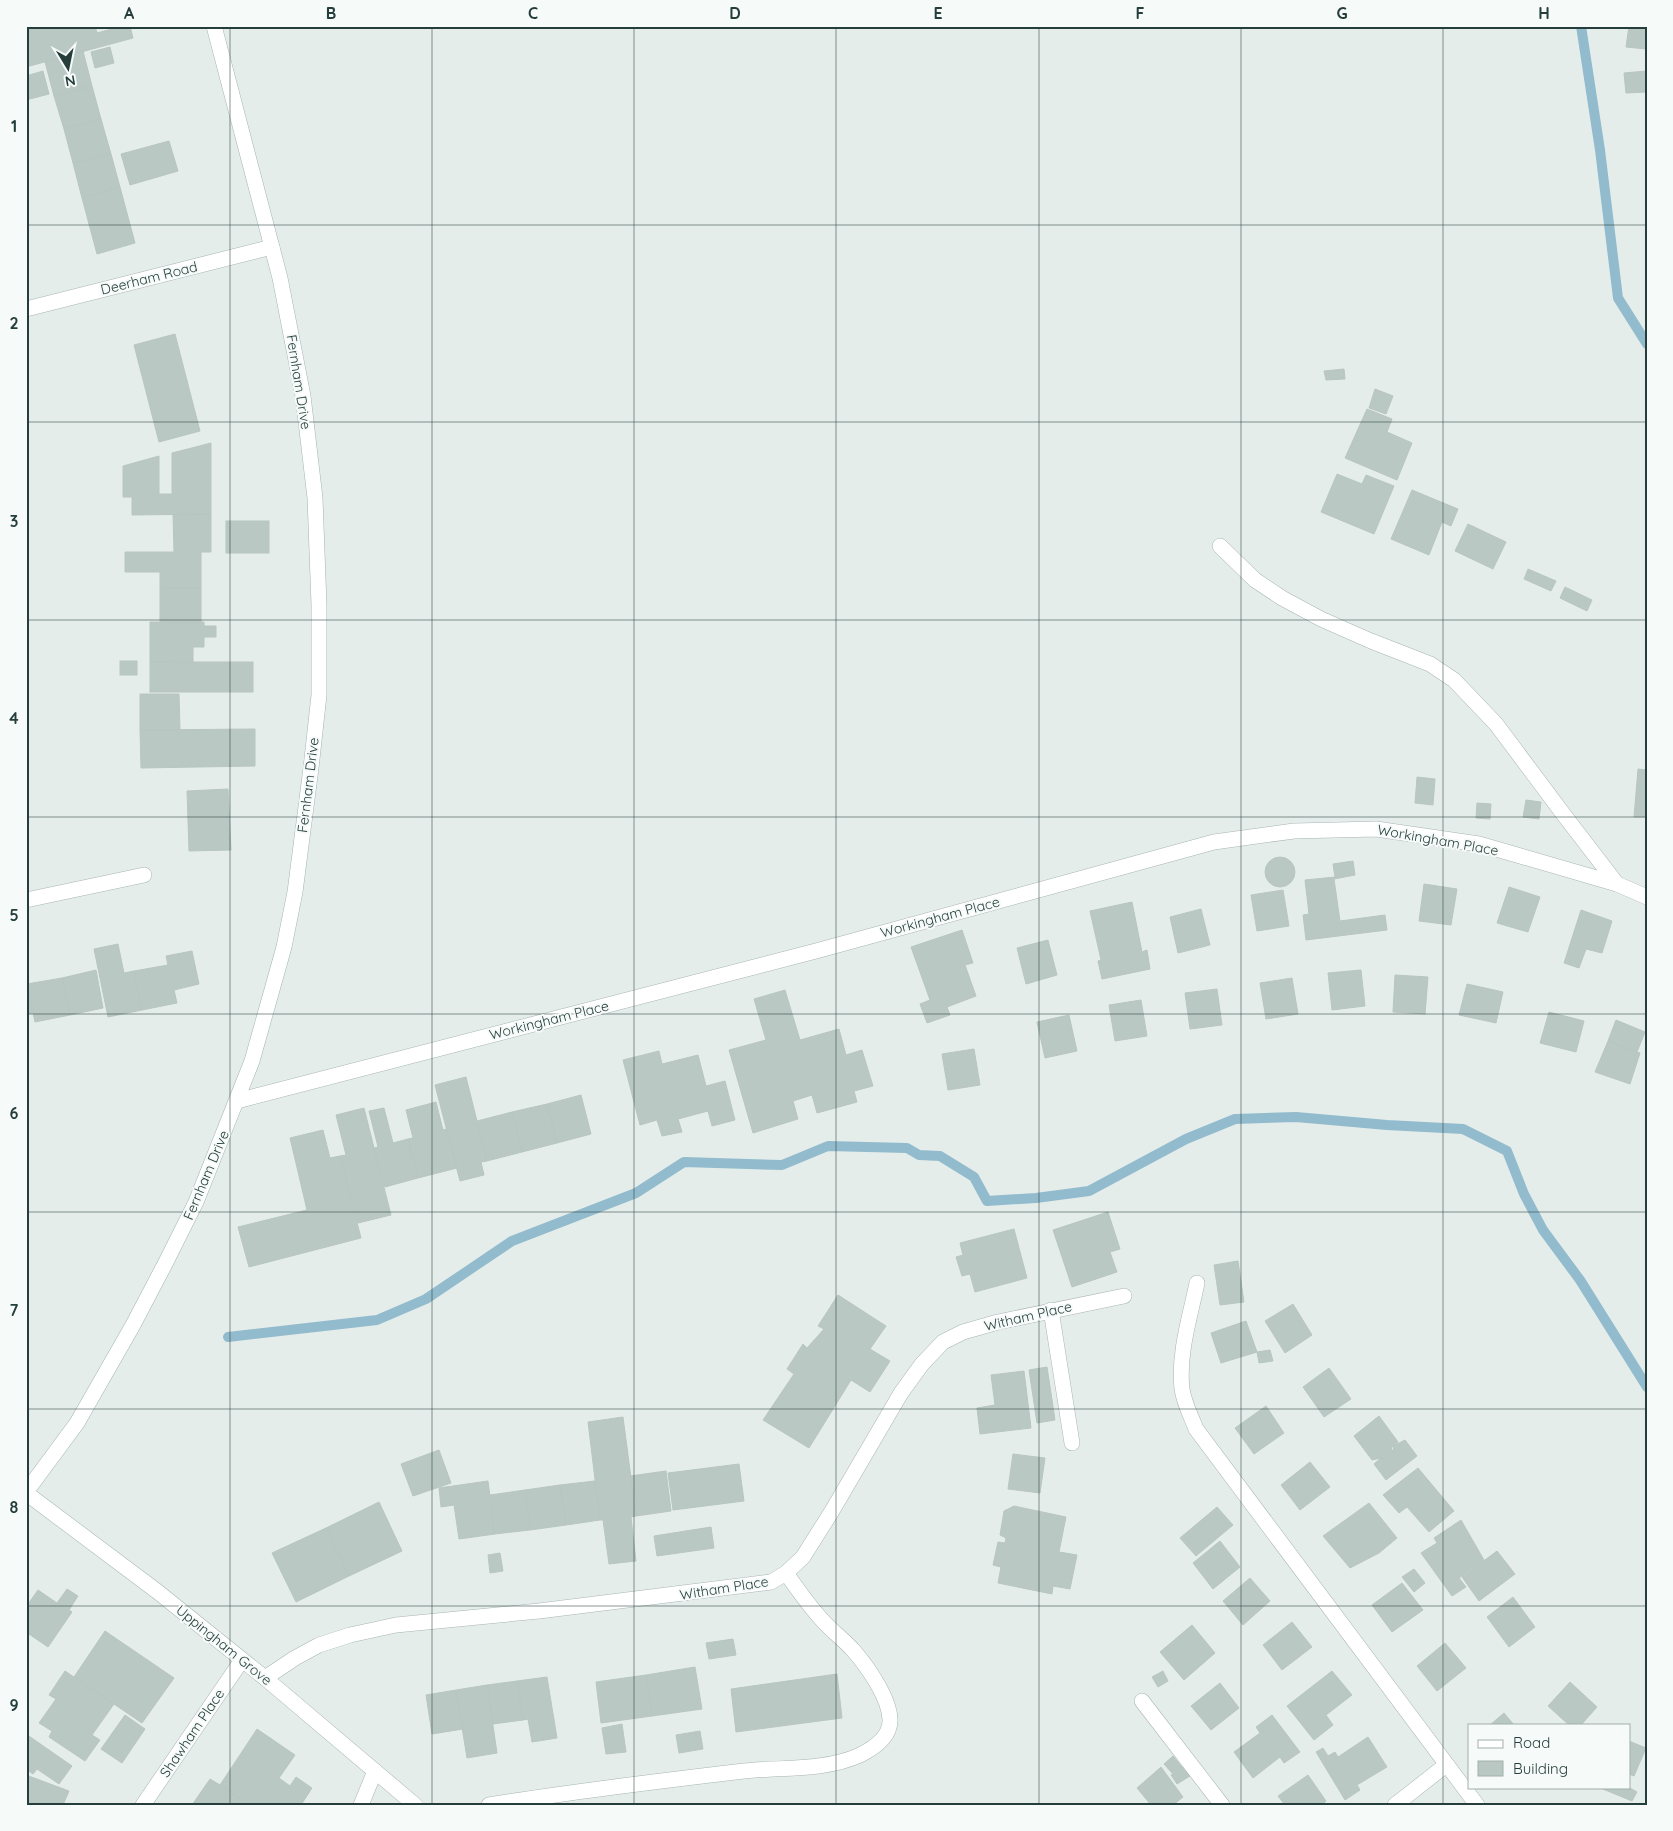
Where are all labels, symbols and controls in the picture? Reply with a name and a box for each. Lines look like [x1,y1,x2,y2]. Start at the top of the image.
text: A [124,3,135,23]
text: B [326,3,336,23]
text: C [528,3,538,23]
text: D [729,3,741,23]
text: E [933,3,943,23]
text: F [1136,3,1145,23]
text: G [1336,3,1348,23]
text: H [1538,3,1550,23]
north arrow [42,42,92,92]
text: N [64,71,77,91]
text: 1 [11,116,17,136]
street label: Deerham Road [99,257,199,299]
text: 2 [9,313,19,333]
street label: Fernham Drive [283,333,315,431]
text: 3 [10,511,18,531]
text: 4 [9,708,19,728]
street label: Fernham Drive [293,736,323,834]
street label: Workingham Place [1376,820,1500,860]
street label: Workingham Place [878,892,1002,942]
text: 5 [9,905,19,925]
street label: Workingham Place [487,996,611,1044]
text: 6 [10,1103,19,1123]
street label: Fernham Drive [179,1127,233,1223]
street label: Witham Place [982,1297,1074,1335]
text: 7 [10,1300,19,1320]
text: 8 [10,1497,19,1517]
street label: Witham Place [678,1572,770,1604]
street label: Uppingham Grove [172,1601,276,1689]
street label: Shawham Place [156,1685,228,1781]
text: 9 [9,1695,19,1715]
legend [1468,1724,1630,1788]
text: Road [1513,1733,1550,1752]
text: Building [1513,1759,1568,1778]

